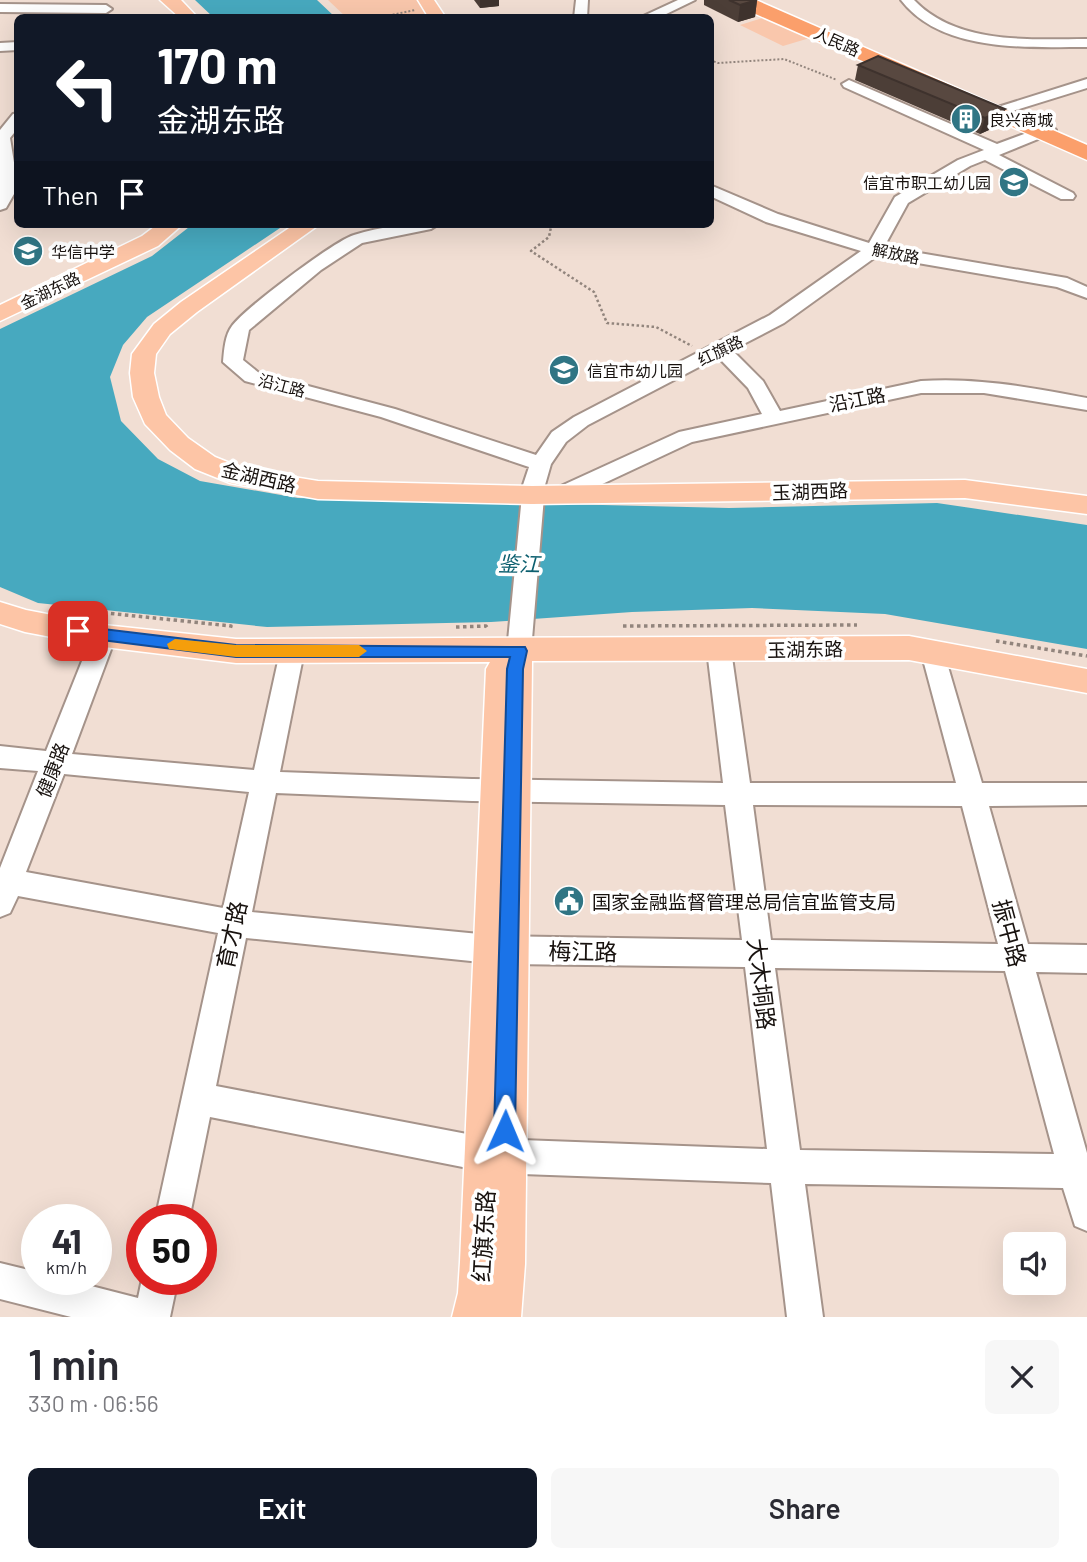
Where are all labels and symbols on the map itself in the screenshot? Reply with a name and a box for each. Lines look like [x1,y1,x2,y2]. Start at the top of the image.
street label: 人民路 [811,23,863,59]
building icon: 良兴商城 [949,102,983,136]
place label: 良兴商城 [989,110,1053,129]
school or university icon: 信宜市职工幼儿园 [997,165,1031,199]
place label: 信宜市职工幼儿园 [863,173,991,192]
school or university icon: 华信中学 [11,234,45,268]
street label: 解放路 [871,239,921,267]
place label: 华信中学 [51,242,115,261]
street label: 金湖东路 [17,267,83,313]
street label: 红旗路 [694,331,746,369]
school or university icon: 信宜市幼儿园 [547,353,581,387]
place label: 信宜市幼儿园 [587,361,683,380]
street label: 沿江路 [256,370,308,400]
street label: 沿江路 [827,382,887,416]
street label: 金湖西路 [219,457,299,497]
street label: 玉湖西路 [772,478,848,504]
water label: 鉴江 [498,550,542,576]
pin [48,601,108,661]
street label: 玉湖东路 [767,637,843,661]
street label: 健康路 [31,739,73,801]
public building icon: 国家金融监督管理总局信宜监管支局 [552,884,586,918]
place label: 国家金融监督管理总局信宜监管支局 [592,890,896,913]
street label: 振中路 [988,896,1032,970]
street label: 育才路 [210,898,252,972]
street label: 梅江路 [548,936,618,966]
street label: 大木垌路 [742,937,782,1031]
position arrow [468,1094,542,1168]
street label: 红旗东路 [467,1189,499,1283]
speed limit sign: 50 [126,1204,217,1295]

